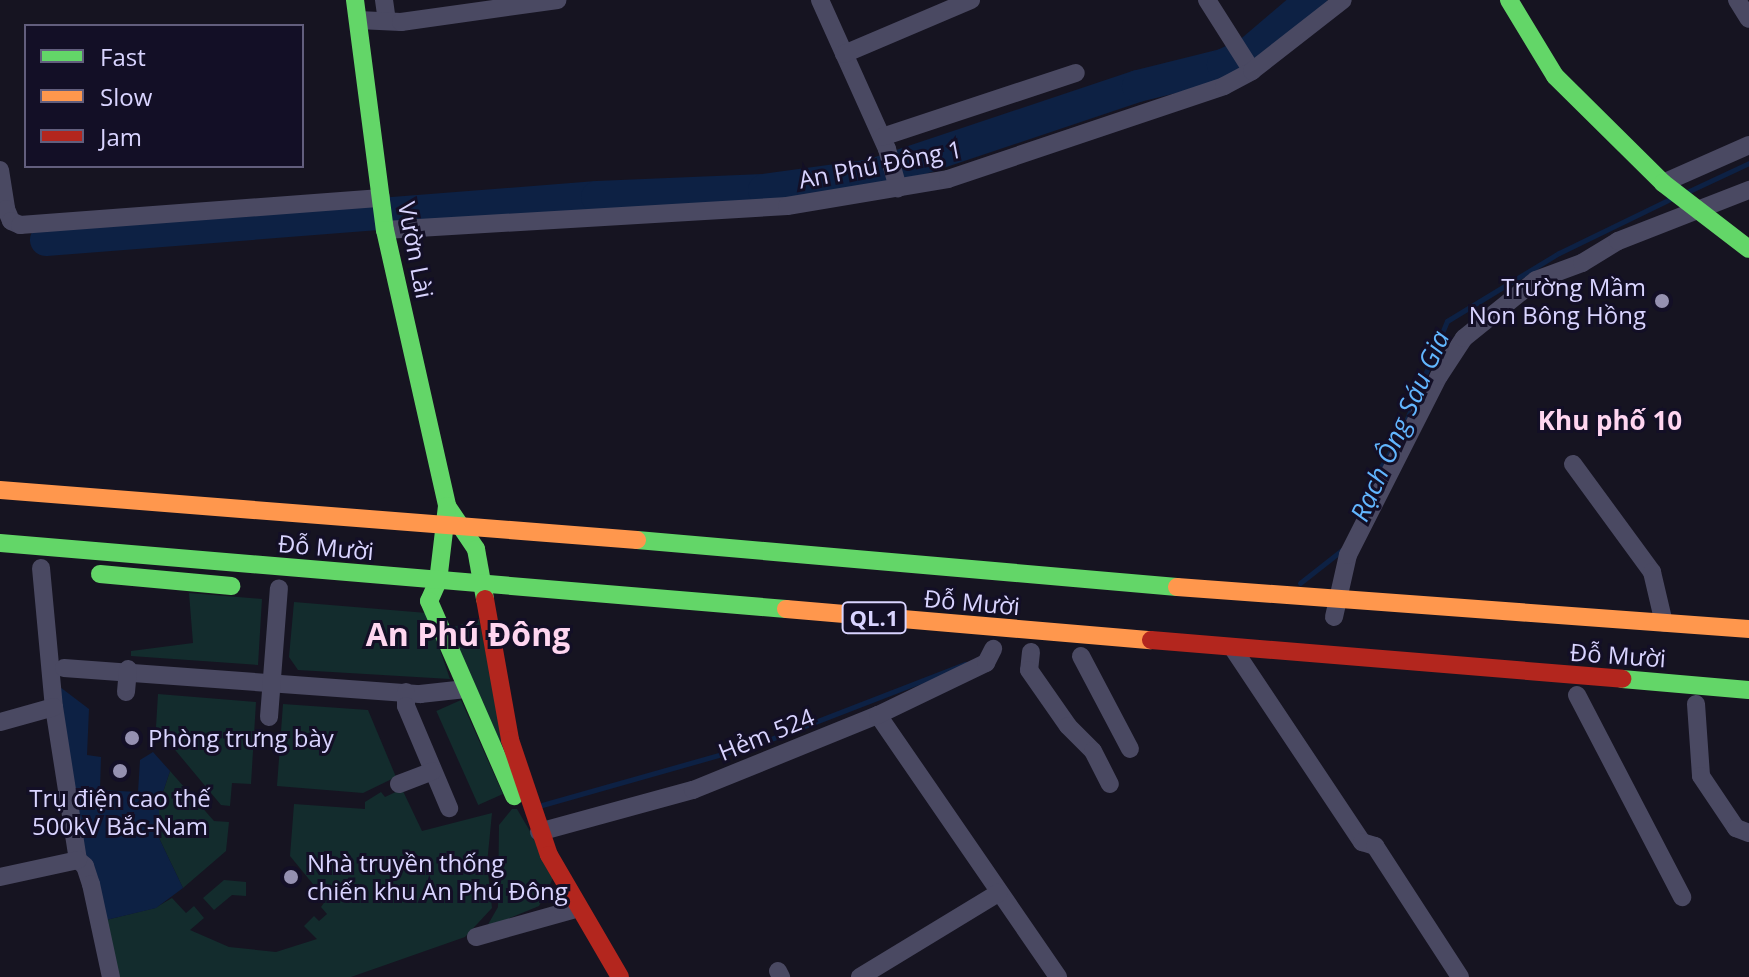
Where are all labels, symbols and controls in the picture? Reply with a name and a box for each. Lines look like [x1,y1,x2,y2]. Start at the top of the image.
legend [24,24,304,168]
text: Fast [100,40,146,73]
text: Slow [100,80,152,113]
text: Jam [100,120,142,153]
street label: An Phú Đông 1 [796,134,964,194]
street label: Vườn Lài [393,199,439,301]
place label: Trường Mầm Non Bông Hồng [1469,273,1646,329]
marker: Trường Mầm Non Bông Hồng [1653,292,1671,310]
water label: Rạch Ông Sáu Gia [1344,326,1456,526]
district label: Khu phố 10 [1538,405,1682,437]
street label: Đỗ Mười [277,528,375,566]
street label: Đỗ Mười [923,583,1021,621]
road number: QL.1 [840,600,908,636]
district label: An Phú Đông [366,615,570,653]
street label: Đỗ Mười [1569,637,1667,673]
street label: Hẻm 524 [714,702,818,766]
place label: Phòng trưng bày [148,724,334,752]
marker: Phòng trưng bày [123,729,141,747]
marker: Trụ điện cao thế 500kV Bắc-Nam [111,762,129,780]
place label: Trụ điện cao thế 500kV Bắc-Nam [29,784,211,840]
place label: Nhà truyền thống chiến khu An Phú Đông [307,849,568,905]
marker: Nhà truyền thống chiến khu An Phú Đông [282,868,300,886]

